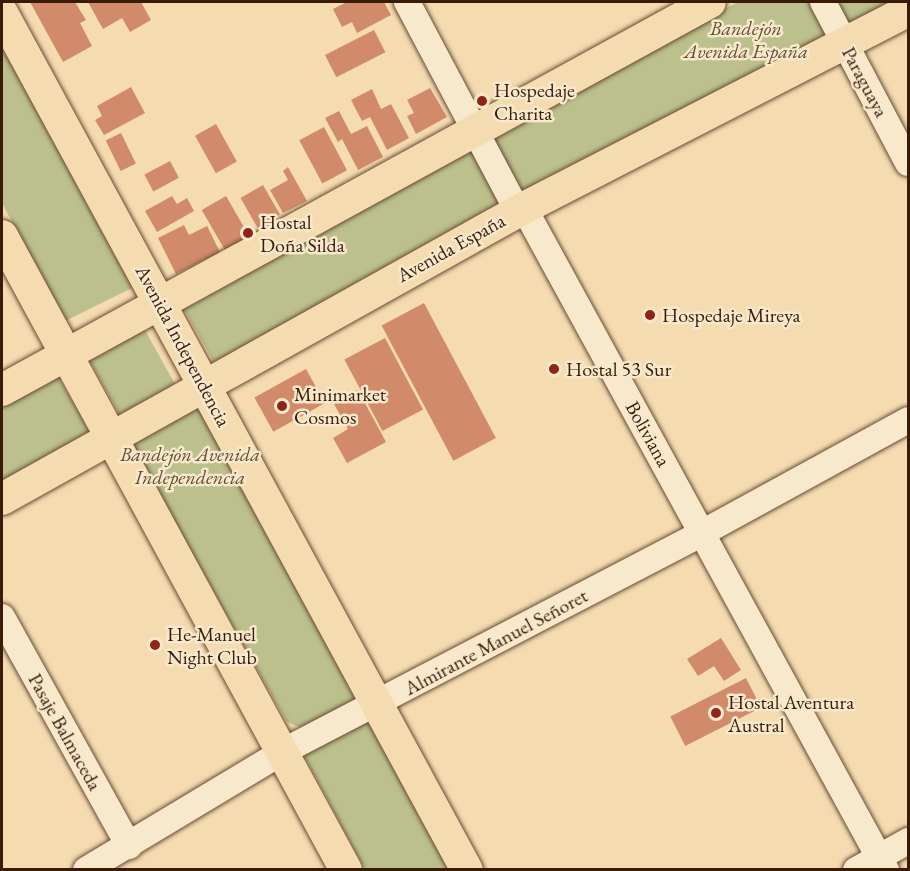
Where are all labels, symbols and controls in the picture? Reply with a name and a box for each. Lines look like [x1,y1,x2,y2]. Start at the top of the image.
park label: Bandejón Avenida España [684,16,808,63]
street label: Paraguaya [837,43,893,121]
place label: Hospedaje Charita [494,78,575,125]
marker: Hospedaje Charita [475,94,489,108]
street label: Avenida España [393,208,509,288]
place label: Hostal Doña Silda [260,210,345,257]
marker: Hostal Doña Silda [241,226,255,240]
street label: Avenida Independencia [130,261,236,431]
place label: Hospedaje Mireya [662,303,801,327]
marker: Hospedaje Mireya [643,308,657,322]
place label: Hostal 53 Sur [566,357,671,381]
marker: Hostal 53 Sur [547,362,561,376]
place label: Minimarket Cosmos [294,382,386,429]
street label: Boliviana [620,397,676,471]
marker: Minimarket Cosmos [275,399,289,413]
park label: Bandejón Avenida Independencia [120,442,260,489]
street label: Almirante Manuel Señoret [400,584,592,700]
place label: He-Manuel Night Club [167,622,257,669]
marker: He-Manuel Night Club [148,638,162,652]
street label: Pasaje Balmaceda [23,669,107,795]
place label: Hostal Aventura Austral [728,690,854,737]
marker: Hostal Aventura Austral [709,706,723,720]

